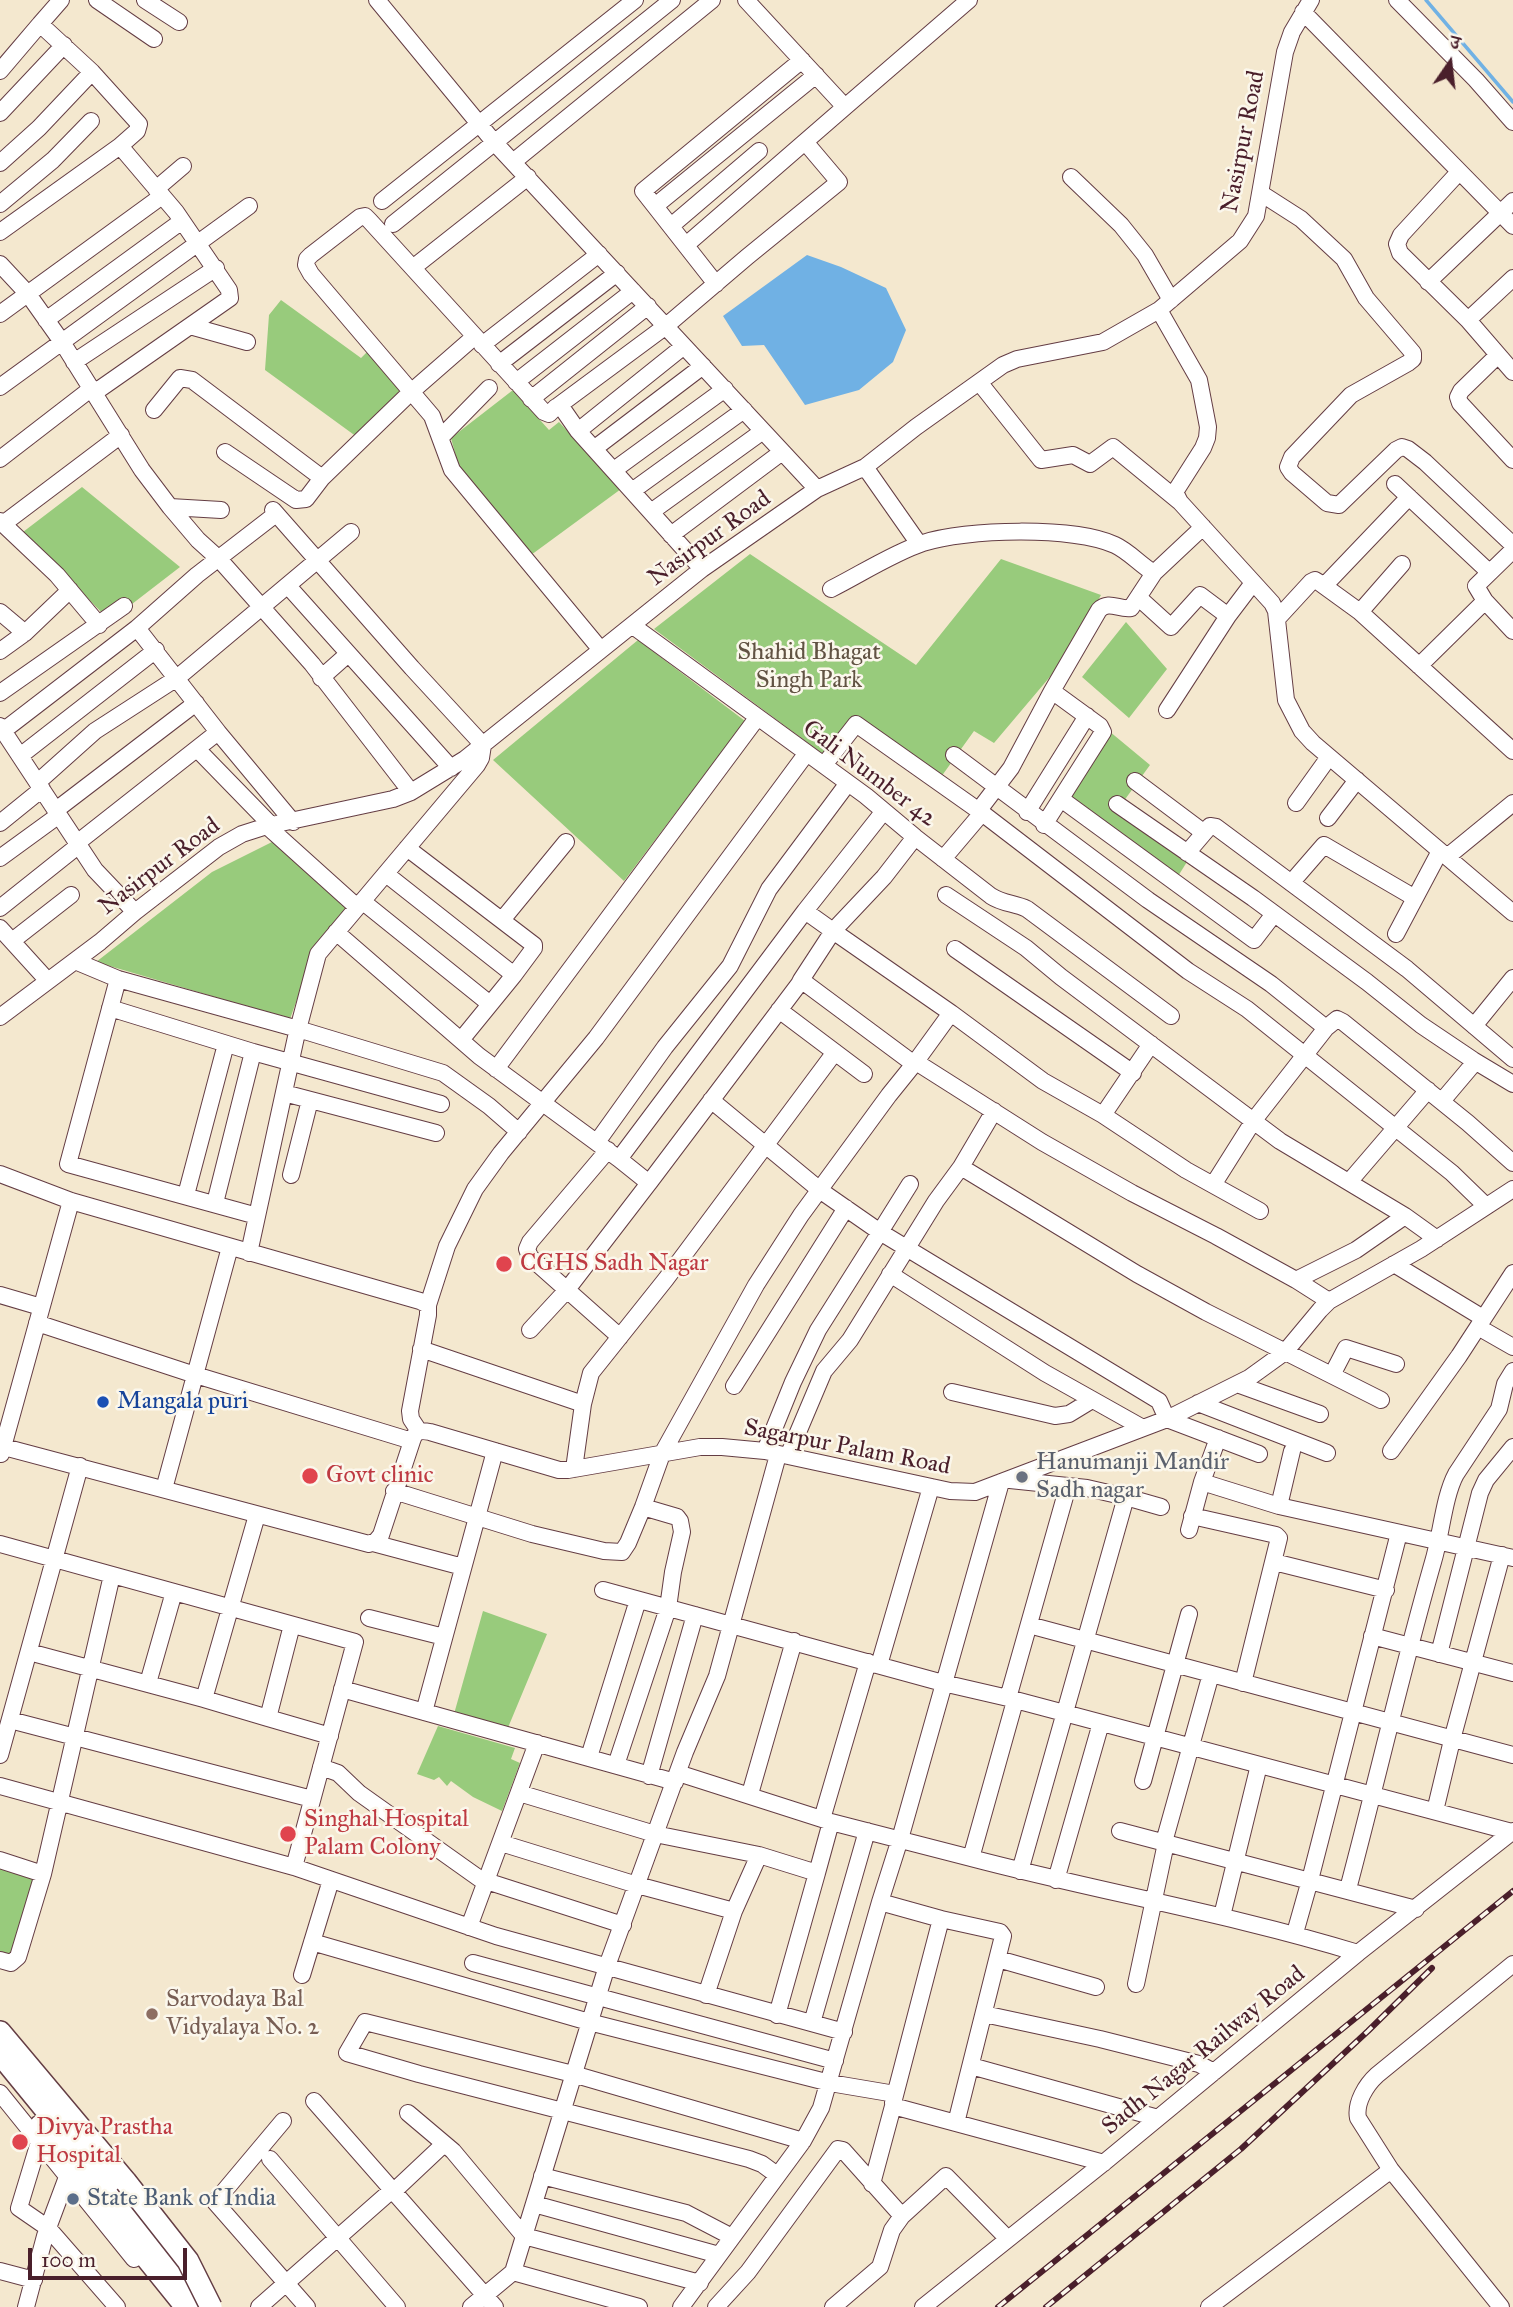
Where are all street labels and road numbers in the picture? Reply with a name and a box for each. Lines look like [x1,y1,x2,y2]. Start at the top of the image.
street label: Nasirpur Road [1216,68,1272,216]
street label: Nasirpur Road [643,485,777,593]
street label: Gali Number 42 [797,714,941,834]
street label: Nasirpur Road [94,812,226,922]
street label: Sagarpur Palam Road [741,1414,953,1482]
street label: Sadh Nagar Railway Road [1097,1960,1311,2142]

